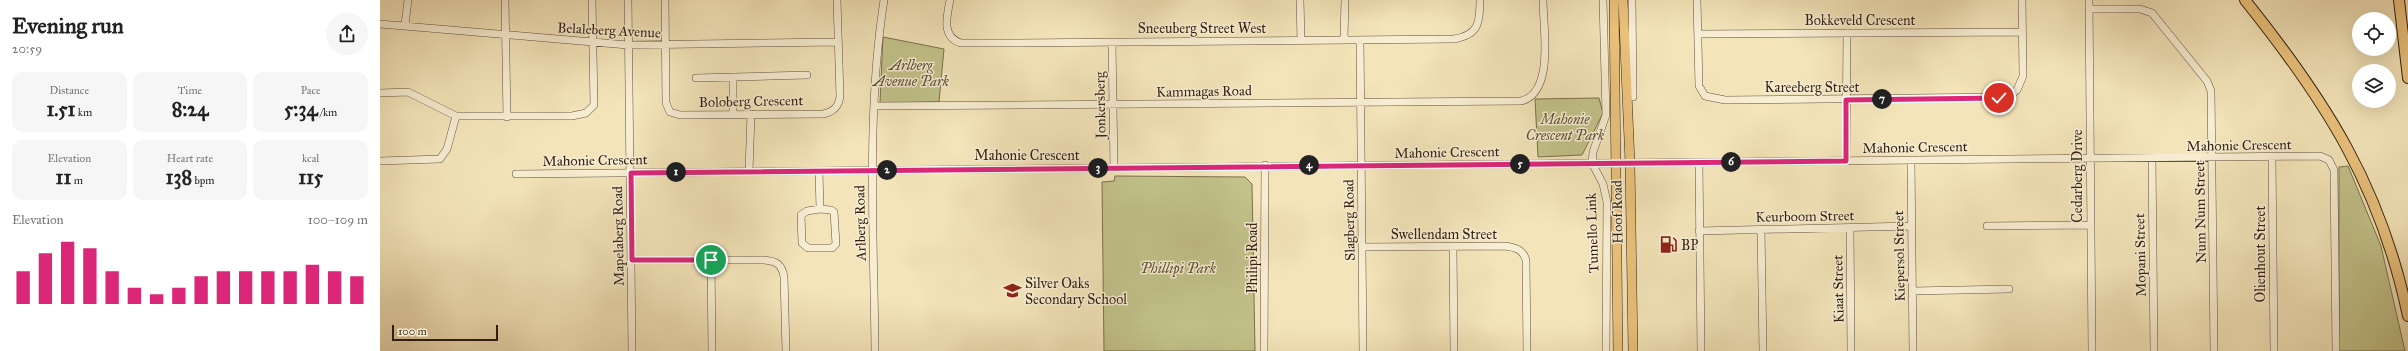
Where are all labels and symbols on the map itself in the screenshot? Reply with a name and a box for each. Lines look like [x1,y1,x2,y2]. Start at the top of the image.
street label: Bokkeveld Crescent [1804,12,1916,29]
street label: Belaleberg Avenue [557,19,661,42]
street label: Sneeuberg Street West [1138,20,1266,37]
park label: Arlberg Avenue Park [871,57,950,90]
street label: Jonkersberg [1091,71,1111,141]
street label: Kareeberg Street [1765,79,1859,96]
pin [1982,81,2016,115]
street label: Kammagas Road [1156,82,1252,101]
pin: 7 [1872,89,1892,109]
street label: Boloberg Crescent [699,92,803,111]
park label: Mahonie Crescent Park [1526,111,1605,144]
street label: Cedarberg Drive [2069,129,2086,223]
street label: Mahonie Crescent [2186,136,2292,155]
street label: Mahonie Crescent [1862,138,1968,157]
street label: Mahonie Crescent [1394,143,1500,162]
street label: Mahonie Crescent [974,147,1080,164]
street label: Mahonie Crescent [542,151,648,170]
pin: 6 [1721,152,1741,172]
pin: 5 [1510,154,1530,174]
pin: 4 [1299,155,1319,175]
pin: 3 [1088,158,1108,178]
pin: 2 [877,160,897,180]
street label: Num Num Street [2191,161,2210,263]
pin: 1 [666,162,686,182]
street label: Slagberg Road [1340,179,1359,261]
street label: Hoof Road [1608,180,1627,244]
street label: Arlberg Road [851,185,870,262]
street label: Mapelaberg Road [609,186,628,286]
street label: Tumello Link [1583,192,1602,273]
street label: Olienhout Street [2252,206,2269,302]
street label: Keurboom Street [1755,207,1855,226]
street label: Kiepersol Street [1890,210,1909,302]
street label: Mopani Street [2131,213,2150,297]
street label: Philipi Road [1244,223,1261,293]
street label: Swellendam Street [1391,226,1497,243]
fuel station icon: BP [1658,235,1678,255]
place label: BP [1681,237,1698,254]
pin [694,243,728,277]
street label: Kiaat Street [1829,255,1848,323]
park label: Phillipi Park [1140,260,1217,278]
place label: Silver Oaks Secondary School [1025,275,1127,308]
school or university icon: Silver Oaks Secondary School [1002,281,1022,301]
scale bar [392,323,498,342]

